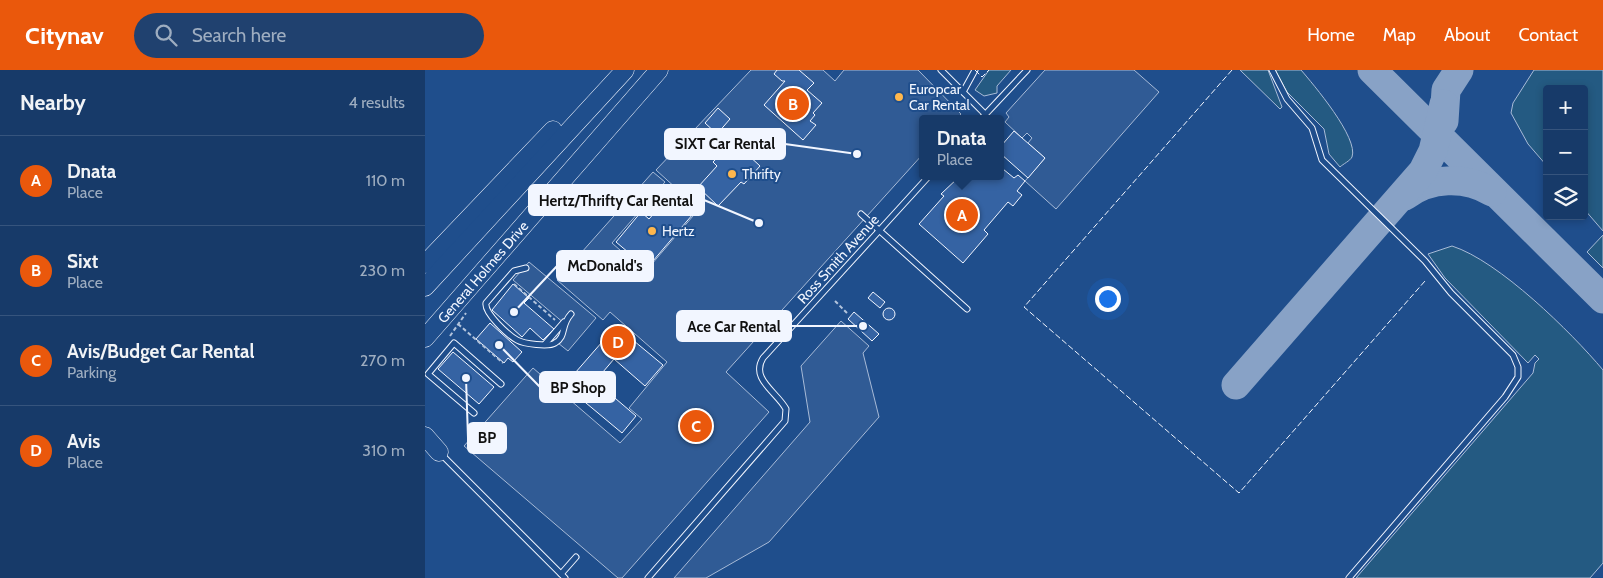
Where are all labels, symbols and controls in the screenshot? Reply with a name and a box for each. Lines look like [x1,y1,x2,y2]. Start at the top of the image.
search box [134,13,484,58]
text: Citynav [25,21,104,50]
icon: search [152,21,180,49]
text: Search here [192,24,286,47]
text: Home [1307,24,1355,46]
text: Map [1383,24,1416,46]
text: About [1444,24,1490,46]
text: Contact [1518,24,1578,46]
place label: Europcar Car Rental [909,80,970,114]
pin: B [777,85,809,123]
map controls [1543,85,1588,220]
button: + [1543,85,1588,130]
text: Nearby [20,90,86,115]
marker: Europcar Car Rental [893,91,905,103]
text: 4 results [348,93,405,112]
popup [919,115,1004,180]
text: Dnata [937,127,986,150]
callout: SIXT Car Rental [665,129,785,159]
button: − [1543,130,1588,175]
text: SIXT Car Rental [675,135,775,153]
text: Place [937,150,973,169]
text: Dnata [67,160,116,183]
place label: Thrifty [742,165,781,183]
marker: Thrifty [726,168,738,180]
text: A [31,171,41,190]
text: 110 m [366,171,405,190]
button: layers [1543,175,1588,220]
text: Place [67,183,103,202]
callout: Hertz/Thrifty Car Rental [529,185,704,215]
text: Hertz/Thrifty Car Rental [539,192,693,210]
pin: A [946,196,978,234]
street label: Ross Smith Avenue [793,211,883,307]
street label: General Holmes Drive [434,217,532,327]
place label: Hertz [662,222,695,240]
marker: Hertz [646,225,658,237]
text: Sixt [67,250,98,273]
callout: McDonald's [557,251,653,281]
text: McDonald's [567,257,643,275]
text: B [31,261,41,280]
text: 230 m [359,261,405,280]
text: Place [67,273,103,292]
your location [1095,286,1121,312]
callout: Ace Car Rental [677,311,791,341]
text: Ace Car Rental [687,318,781,336]
pin: D [602,323,634,361]
text: Avis/Budget Car Rental [67,340,254,363]
text: C [31,351,41,370]
text: 270 m [360,351,405,370]
text: Parking [67,363,116,382]
callout: BP Shop [540,372,615,402]
text: BP Shop [550,379,606,397]
pin: C [680,407,712,445]
callout: BP [468,423,506,453]
text: BP [478,429,496,447]
text: Avis [67,430,100,453]
text: D [30,441,42,460]
text: 310 m [362,441,405,460]
text: Place [67,453,103,472]

